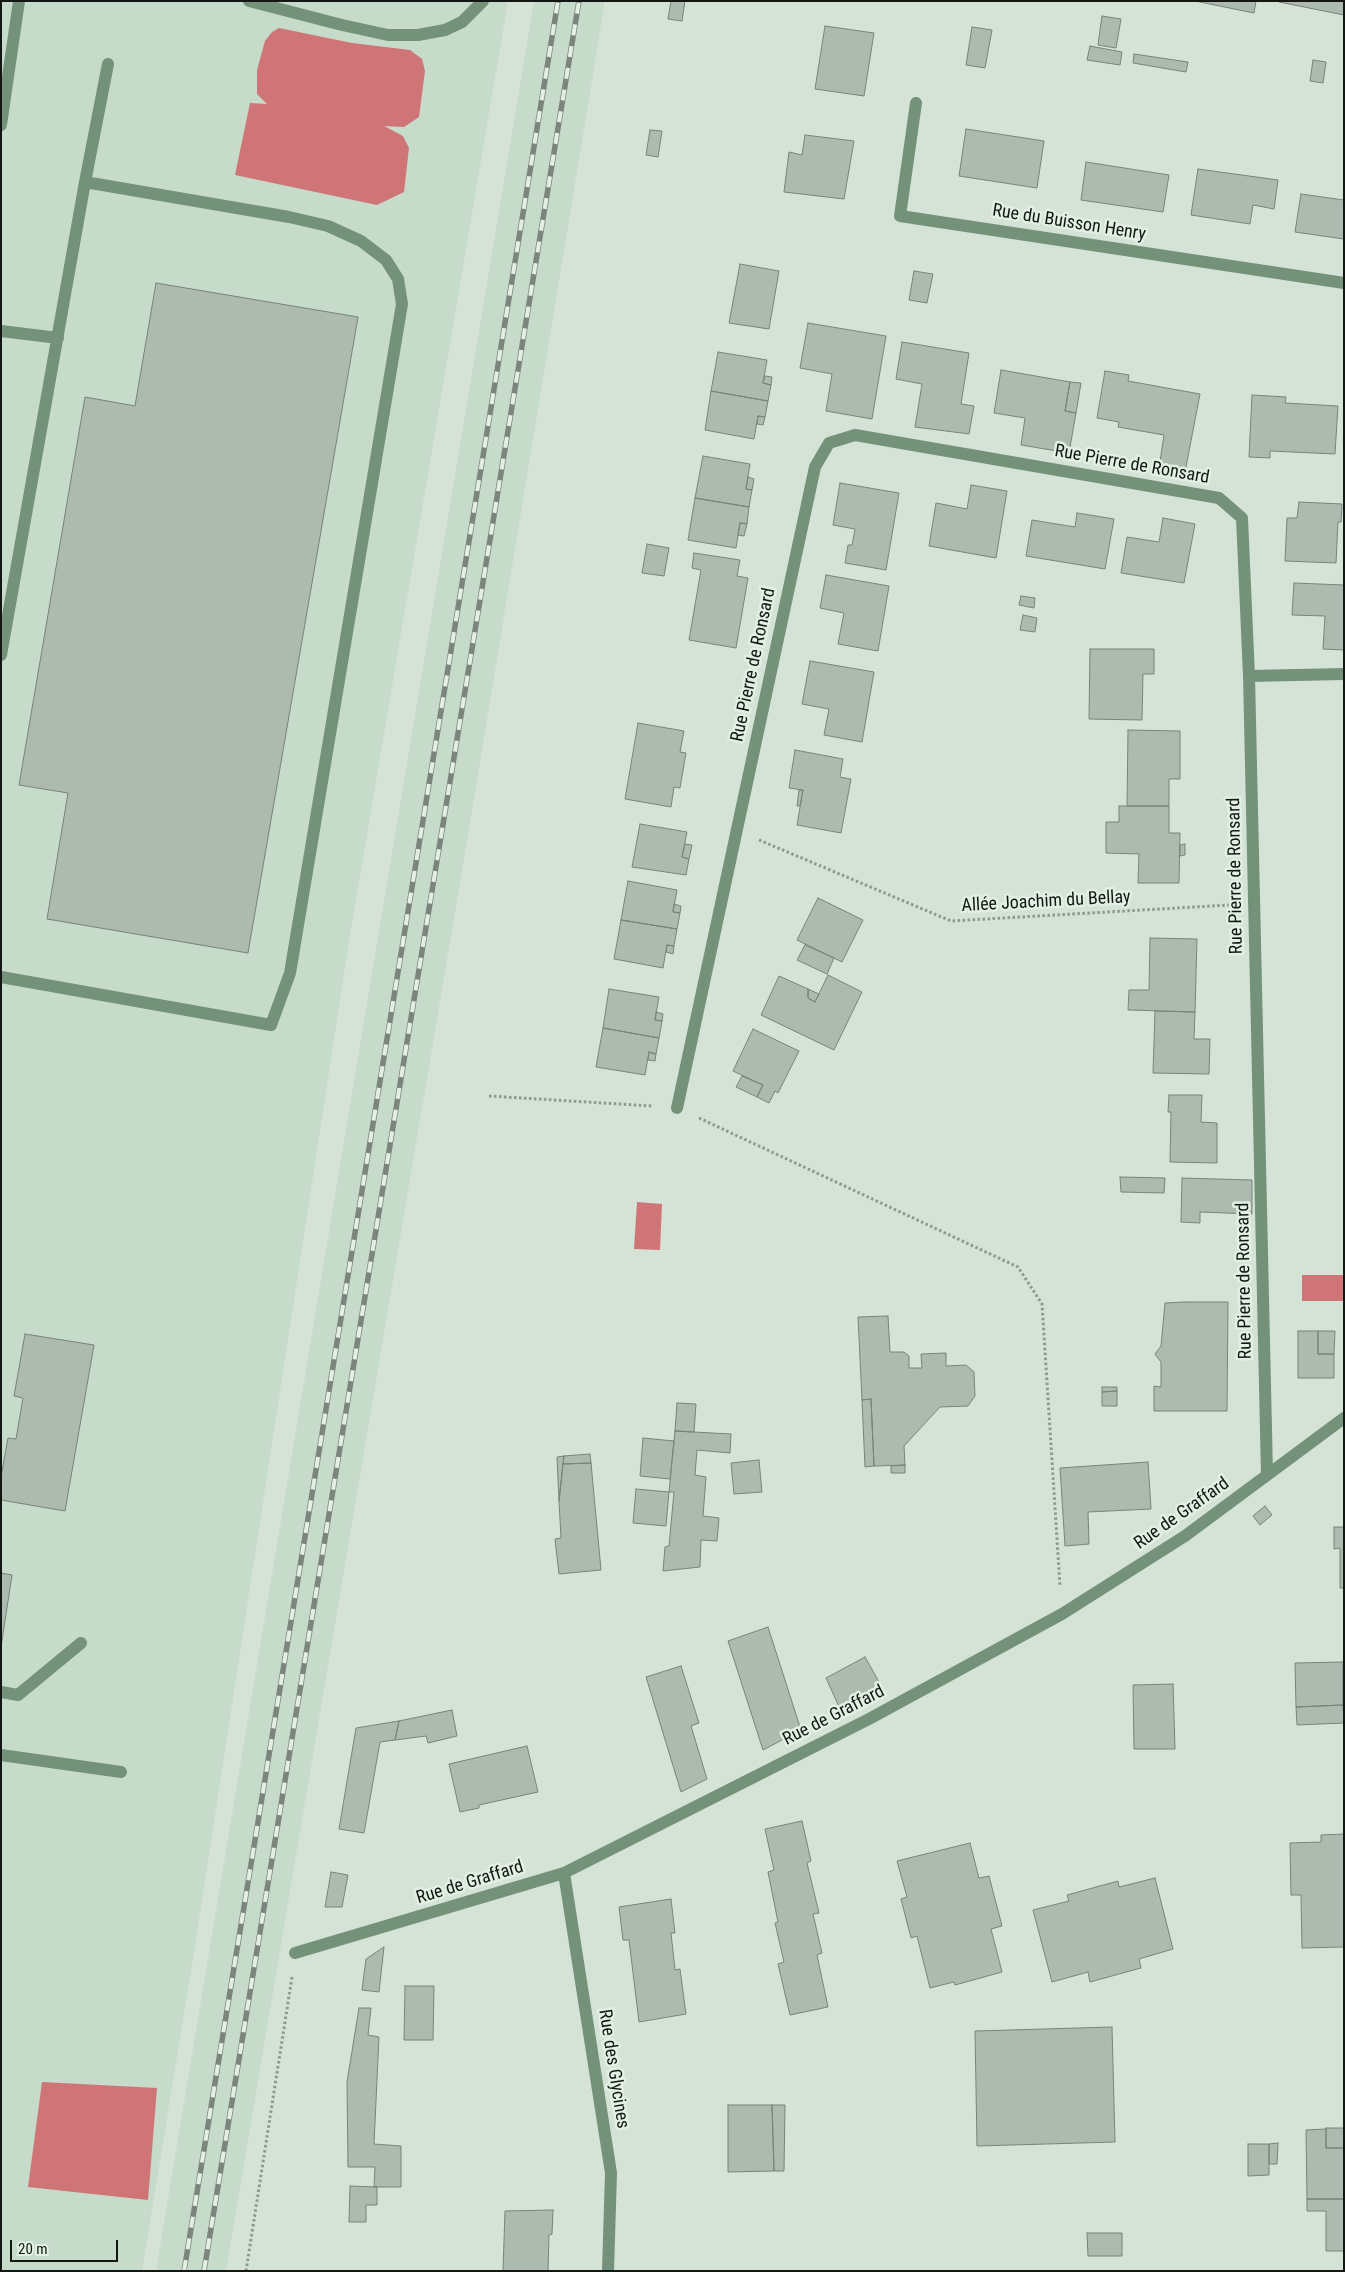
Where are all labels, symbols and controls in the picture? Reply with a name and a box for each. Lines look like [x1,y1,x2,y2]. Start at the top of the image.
street label: Rue du Buisson Henry [991,200,1147,246]
street label: Rue Pierre de Ronsard [1053,441,1211,489]
street label: Rue Pierre de Ronsard [727,586,781,744]
street label: Rue Pierre de Ronsard [1224,798,1248,954]
street label: Allée Joachim du Bellay [961,887,1131,917]
street label: Rue Pierre de Ronsard [1233,1203,1257,1359]
street label: Rue de Graffard [1130,1473,1234,1555]
street label: Rue de Graffard [780,1681,888,1751]
street label: Rue de Graffard [414,1856,526,1910]
street label: Rue des Glycines [593,2008,633,2130]
scale bar [12,2230,120,2262]
text: 20 m [18,2240,48,2258]

